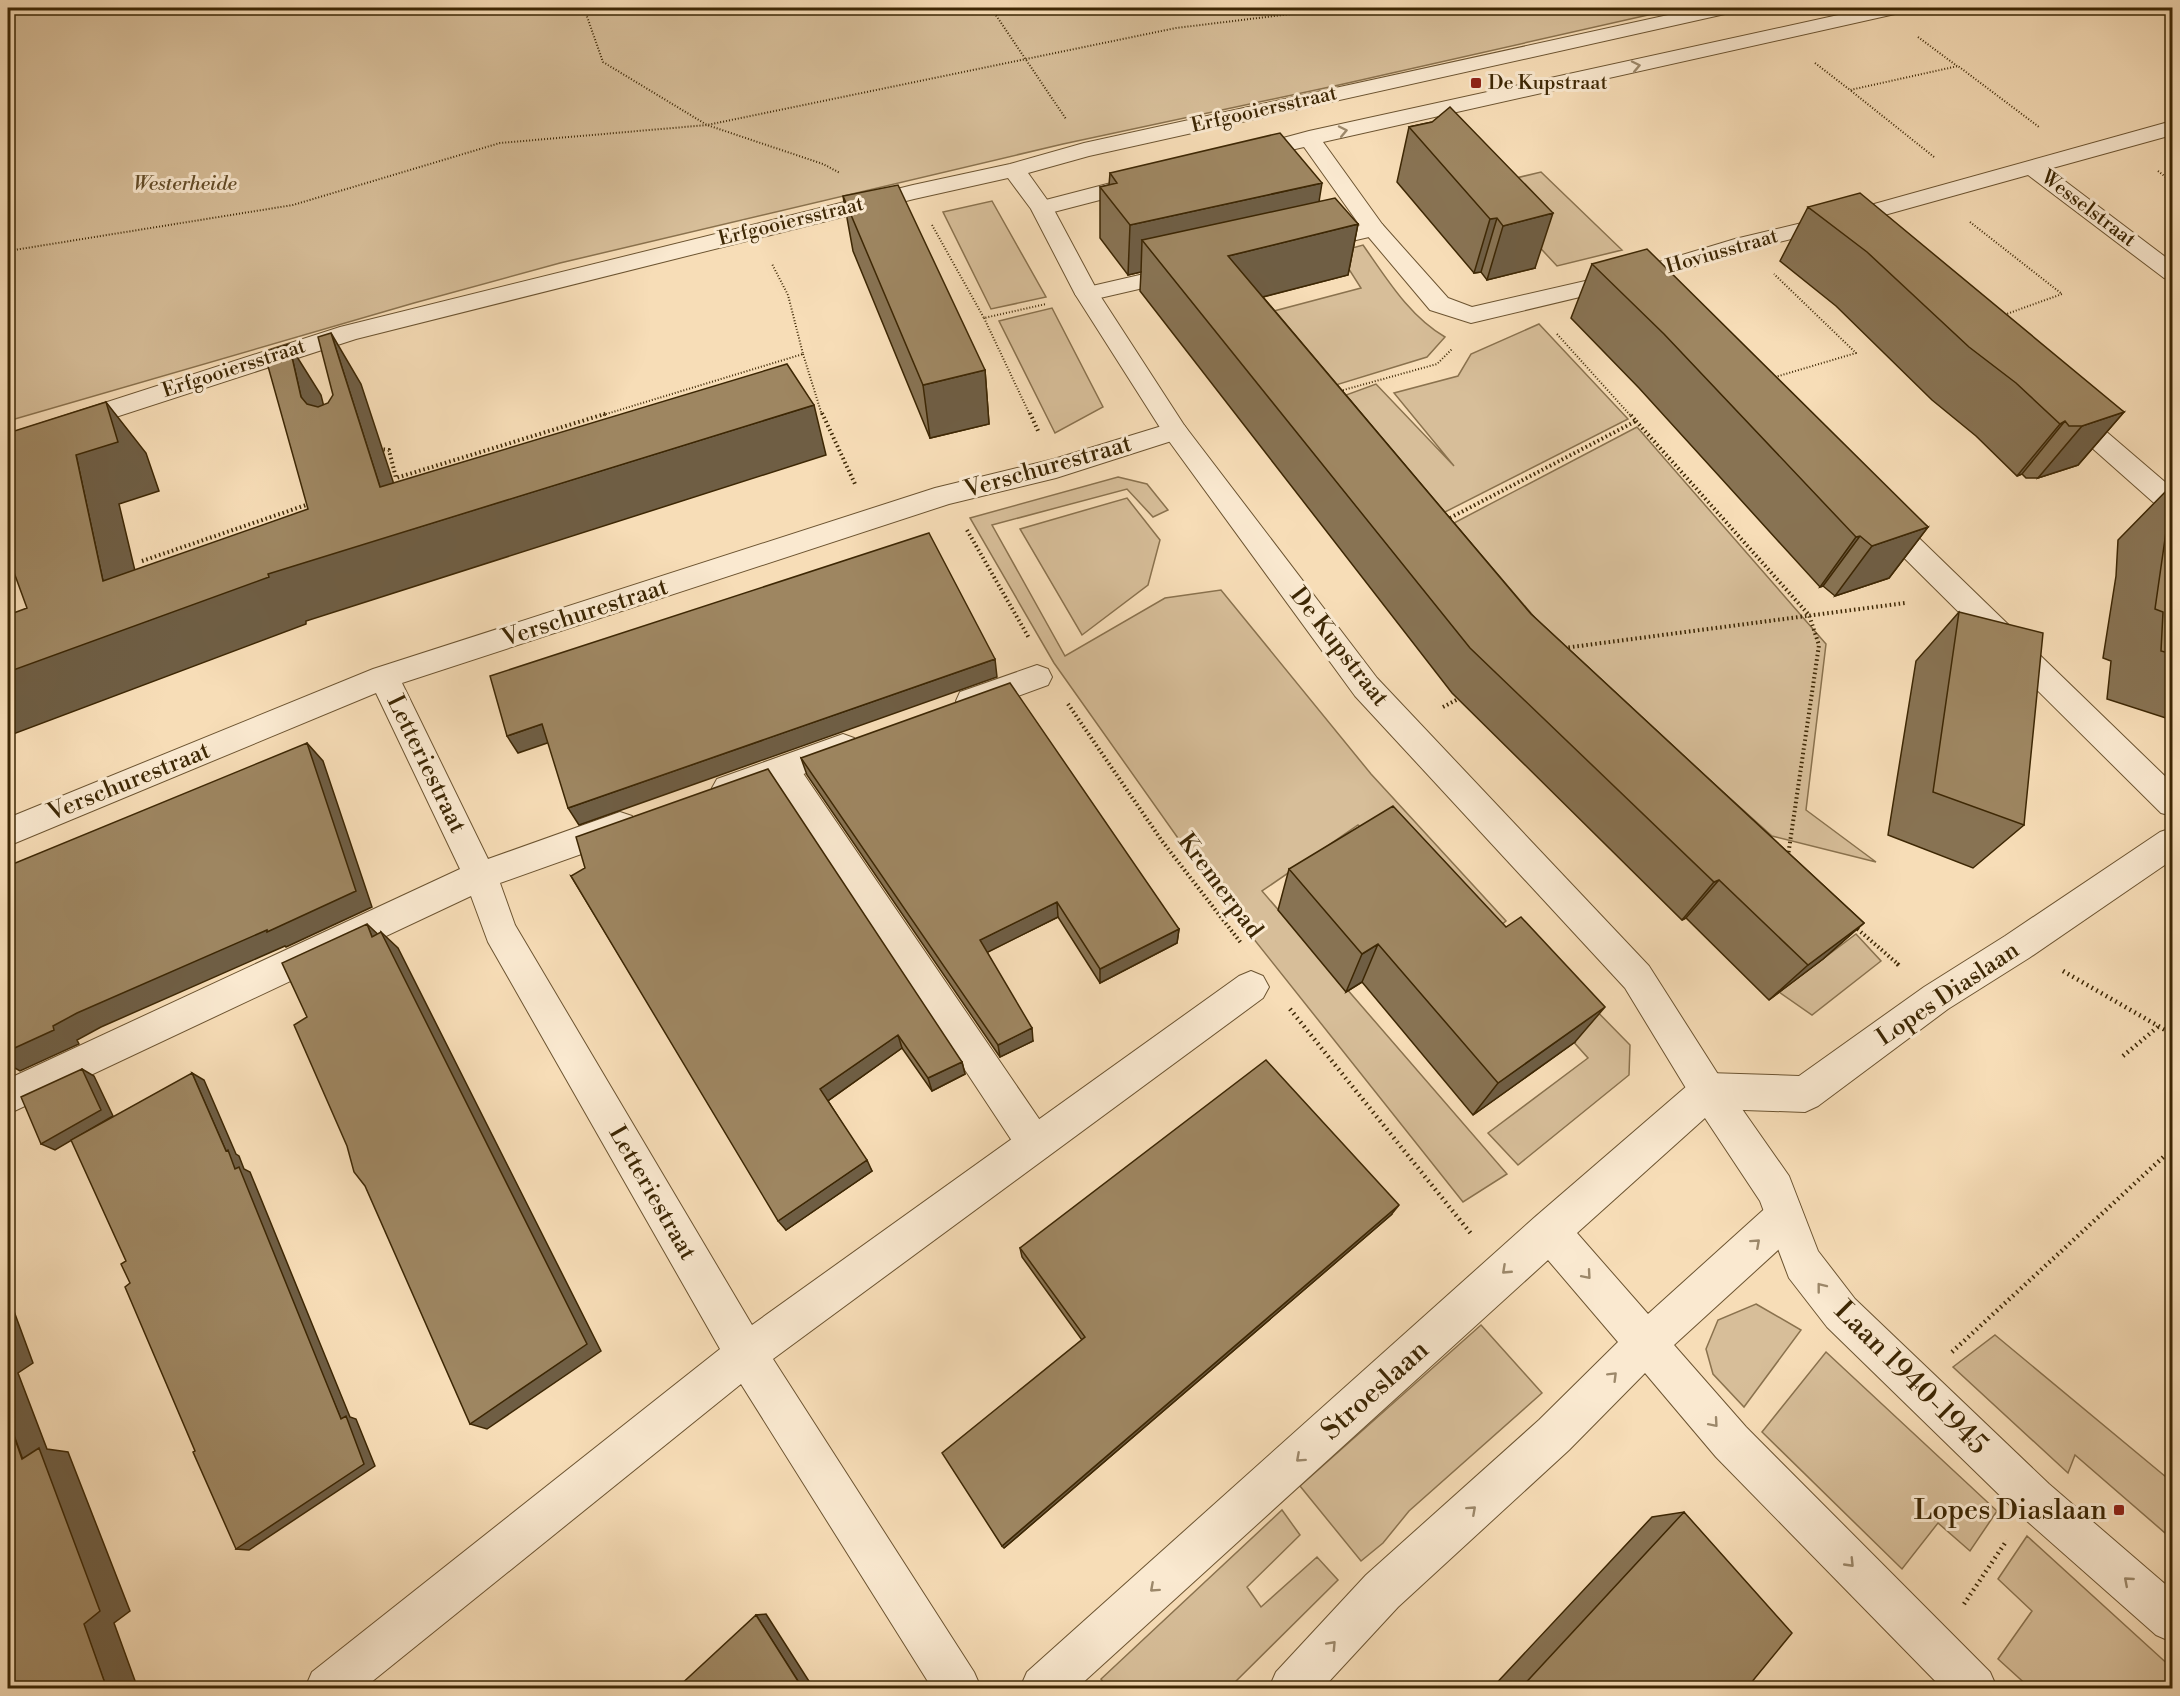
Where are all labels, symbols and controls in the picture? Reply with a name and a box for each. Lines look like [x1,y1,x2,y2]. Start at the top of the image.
one-way arrow [1631,60,1641,73]
place label: De Kupstraat [1488,71,1608,96]
marker: De Kupstraat [1469,76,1483,90]
street label: Erfgooiersstraat [1189,81,1339,139]
one-way arrow [1338,125,1348,138]
street label: Wesselstraat [2035,165,2140,253]
park label: Westerheide [133,172,237,197]
street label: Erfgooiersstraat [716,192,866,252]
street label: Hoviusstraat [1663,224,1781,280]
street label: Erfgooiersstraat [159,334,309,404]
street label: Verschurestraat [960,429,1136,505]
street label: Verschurestraat [497,572,672,654]
street label: De Kupstraat [1283,581,1395,713]
street label: Letteriestraat [380,690,473,838]
street label: Verschurestraat [42,736,215,829]
street label: Kremerpad [1171,828,1269,945]
street label: Lopes Diaslaan [1871,935,2025,1053]
street label: Letteriestraat [601,1121,703,1266]
one-way arrow [1749,1239,1760,1250]
one-way arrow [1502,1263,1512,1274]
one-way arrow [1580,1268,1591,1279]
one-way arrow [1817,1283,1828,1294]
street label: Laan 1940-1945 [1827,1294,1995,1462]
street label: Stroeslaan [1314,1332,1436,1448]
one-way arrow [1606,1372,1617,1383]
one-way arrow [1707,1416,1718,1427]
one-way arrow [1296,1451,1306,1462]
place label: Lopes Diaslaan [1914,1493,2107,1528]
marker: Lopes Diaslaan [2112,1503,2126,1517]
one-way arrow [1465,1506,1476,1517]
one-way arrow [1842,1556,1853,1567]
one-way arrow [2124,1577,2135,1588]
one-way arrow [1151,1581,1161,1592]
one-way arrow [1325,1642,1336,1652]

